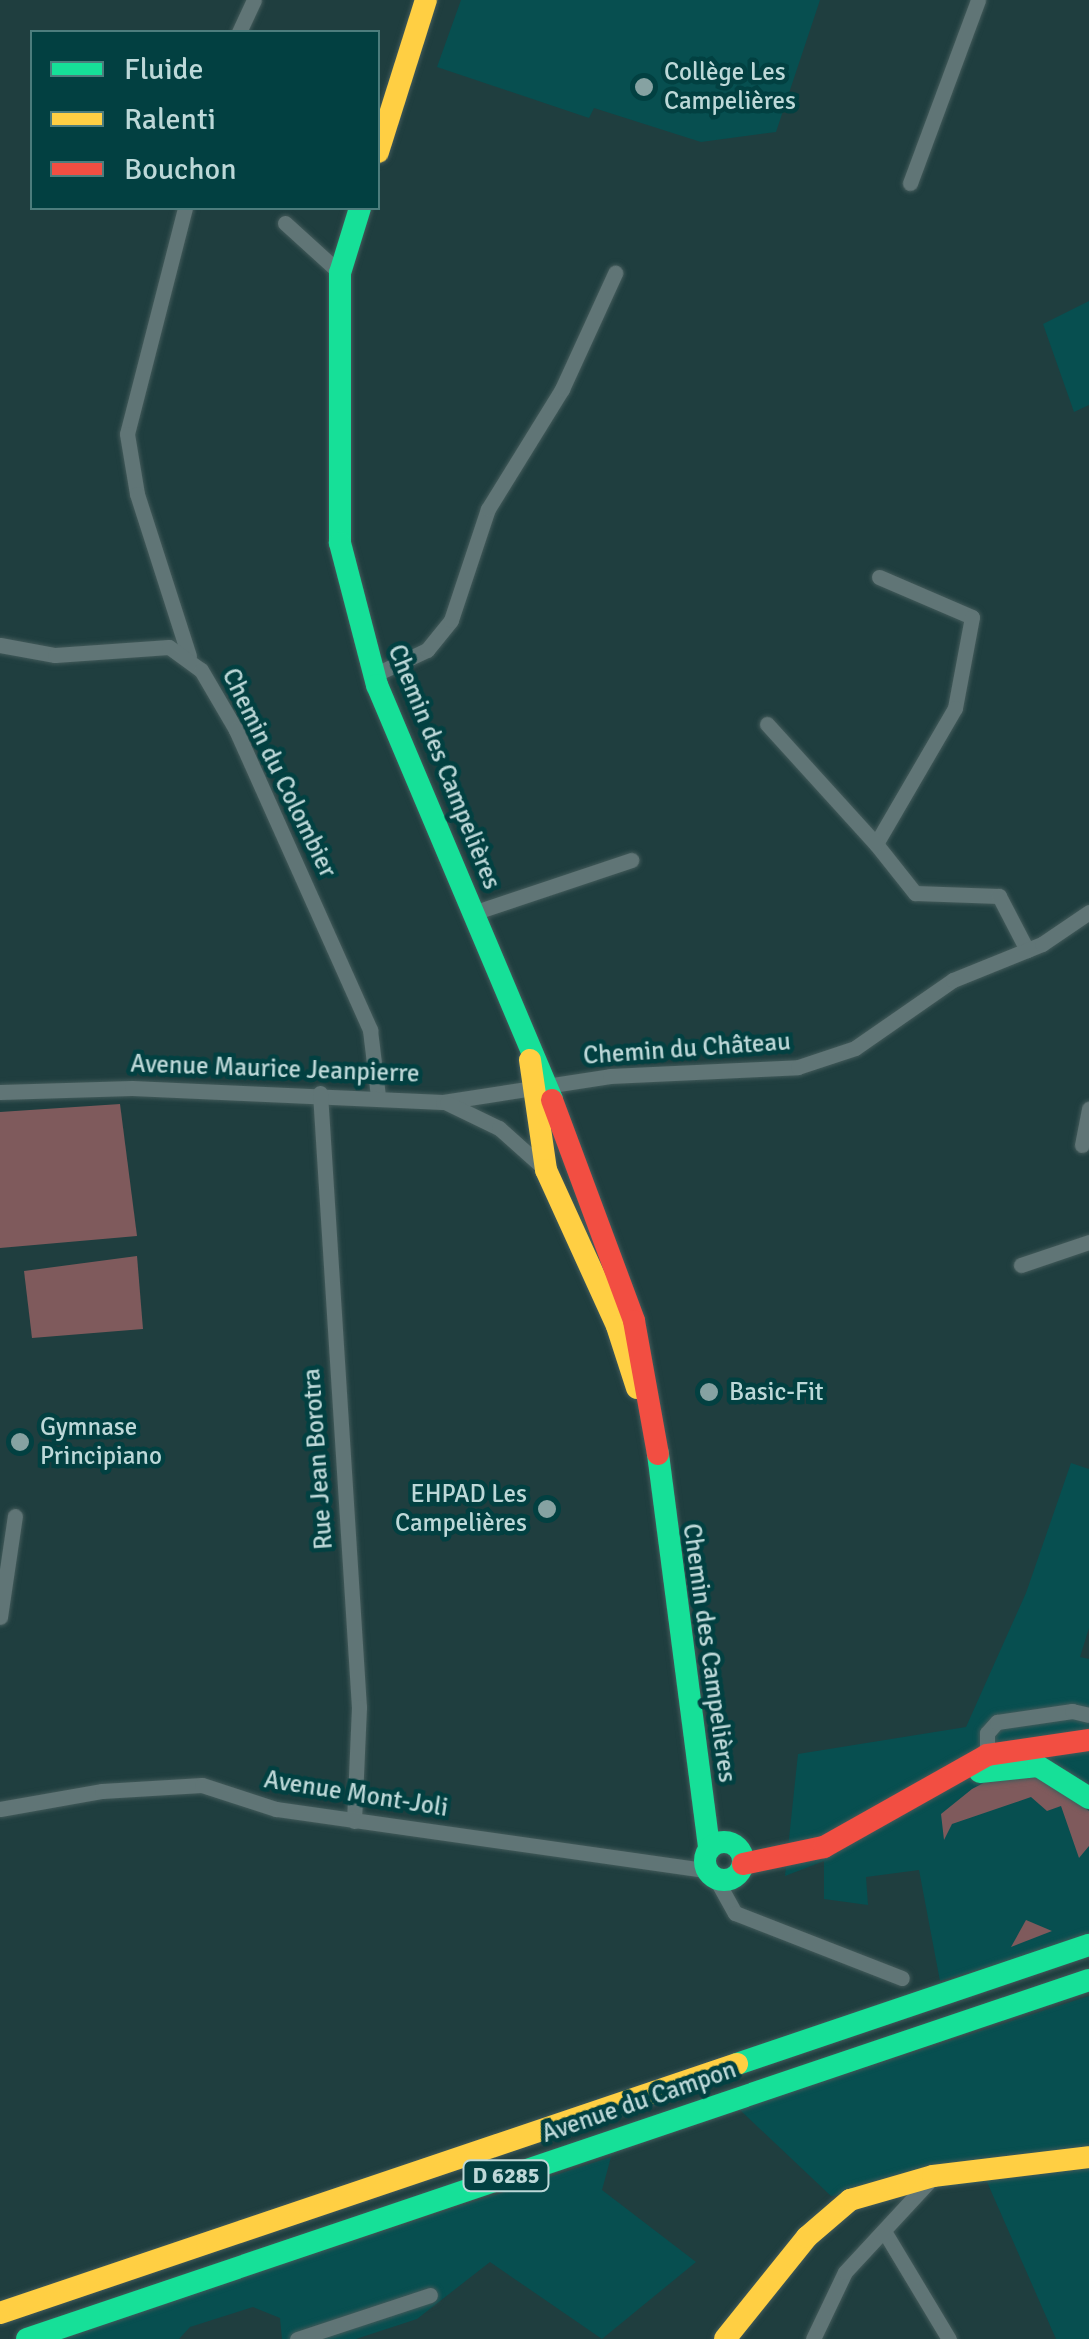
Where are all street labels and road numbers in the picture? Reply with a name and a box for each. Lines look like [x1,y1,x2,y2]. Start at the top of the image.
street label: Chemin des Campelières [381,640,507,894]
street label: Chemin du Colombier [215,663,343,883]
street label: Chemin du Château [582,1027,792,1071]
street label: Avenue Maurice Jeanpierre [130,1049,420,1089]
street label: Rue Jean Borotra [297,1367,339,1551]
street label: Chemin des Campelières [676,1522,742,1784]
street label: Avenue Mont-Joli [262,1765,450,1823]
street label: Avenue du Campon [538,2055,740,2149]
road number: D 6285 [461,2159,551,2193]

